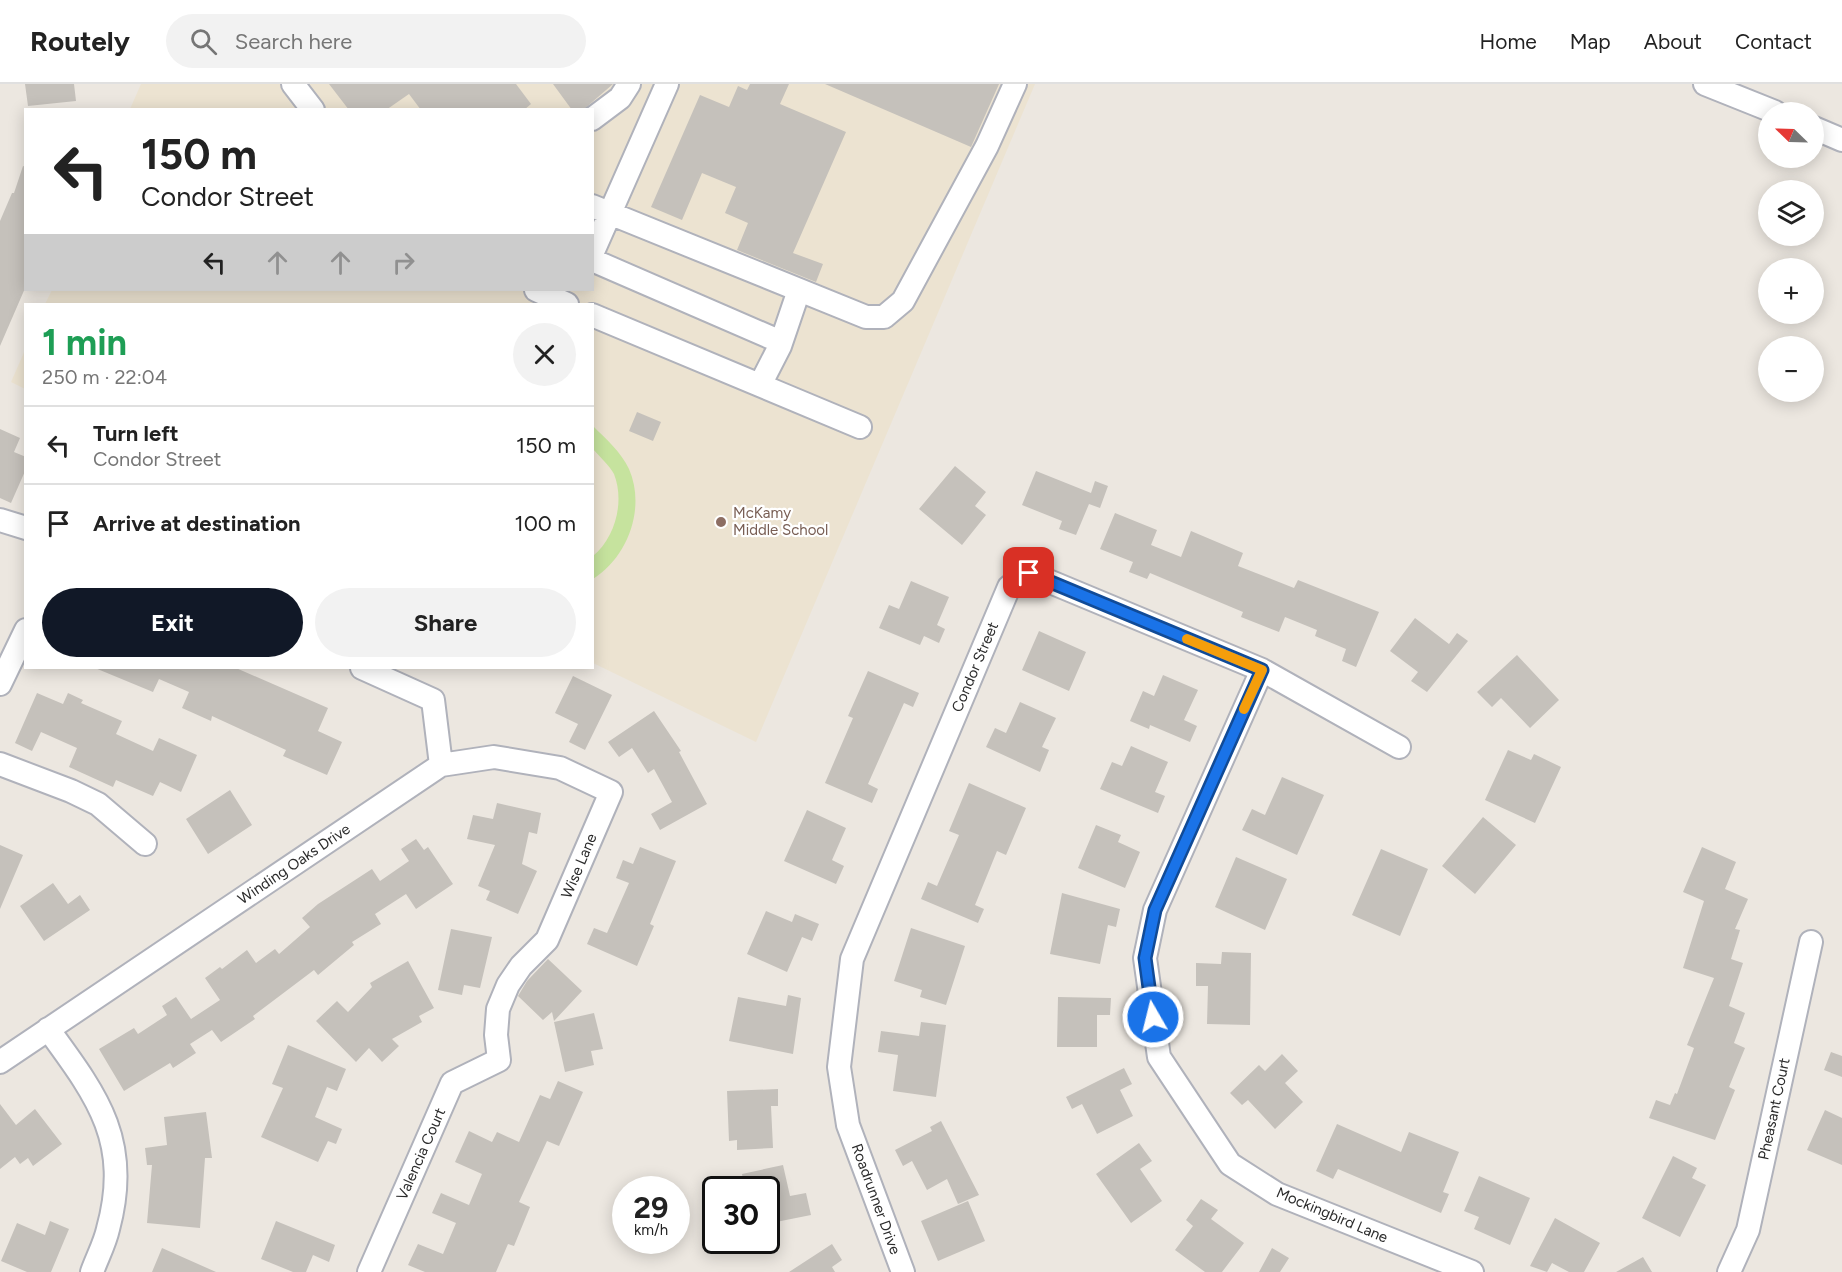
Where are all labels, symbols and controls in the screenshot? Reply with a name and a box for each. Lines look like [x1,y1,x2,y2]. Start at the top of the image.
search box [166,14,586,68]
text: Routely [30,24,130,58]
icon: search [187,25,220,58]
text: Search here [235,28,352,55]
text: Home [1480,29,1537,54]
text: Map [1570,29,1611,54]
text: About [1644,29,1702,54]
text: Contact [1735,29,1812,54]
north arrow [1758,102,1824,168]
map controls [1758,102,1824,402]
text: 150 m [141,129,257,180]
icon: left [42,132,120,210]
text: Condor Street [141,180,314,213]
button: layers [1758,180,1824,246]
icon: left [198,246,231,279]
icon: ahead [261,246,294,279]
icon: ahead [324,246,357,279]
icon: right [387,246,420,279]
button: + [1758,258,1824,324]
text: 1 min [42,321,127,364]
button: close [513,323,576,386]
button: − [1758,336,1824,402]
text: 250 m · 22:04 [42,365,167,389]
text: Turn left [93,420,179,447]
icon: left [42,429,75,462]
text: 150 m [516,432,576,459]
text: Condor Street [93,447,221,471]
place label: McKamy Middle School [733,504,828,539]
icon: arrive [42,507,75,540]
text: Arrive at destination [93,510,301,537]
text: 100 m [515,510,576,537]
marker: McKamy Middle School [714,515,728,529]
pin [1003,547,1054,598]
icon: arrive [1012,556,1045,589]
button: Exit [42,588,303,657]
button: Share [315,588,576,657]
street label: Condor Street [948,619,1002,715]
street label: Winding Oaks Drive [235,820,353,908]
street label: Wise Lane [557,831,601,901]
position arrow [1121,985,1185,1049]
street label: Pheasant Court [1754,1056,1794,1162]
street label: Valencia Court [393,1105,449,1203]
street label: Roadrunner Drive [848,1141,904,1257]
speed limit sign: 30 [702,1176,780,1254]
street label: Mockingbird Lane [1274,1183,1390,1247]
text: 29 [634,1189,668,1226]
text: km/h [634,1221,668,1239]

